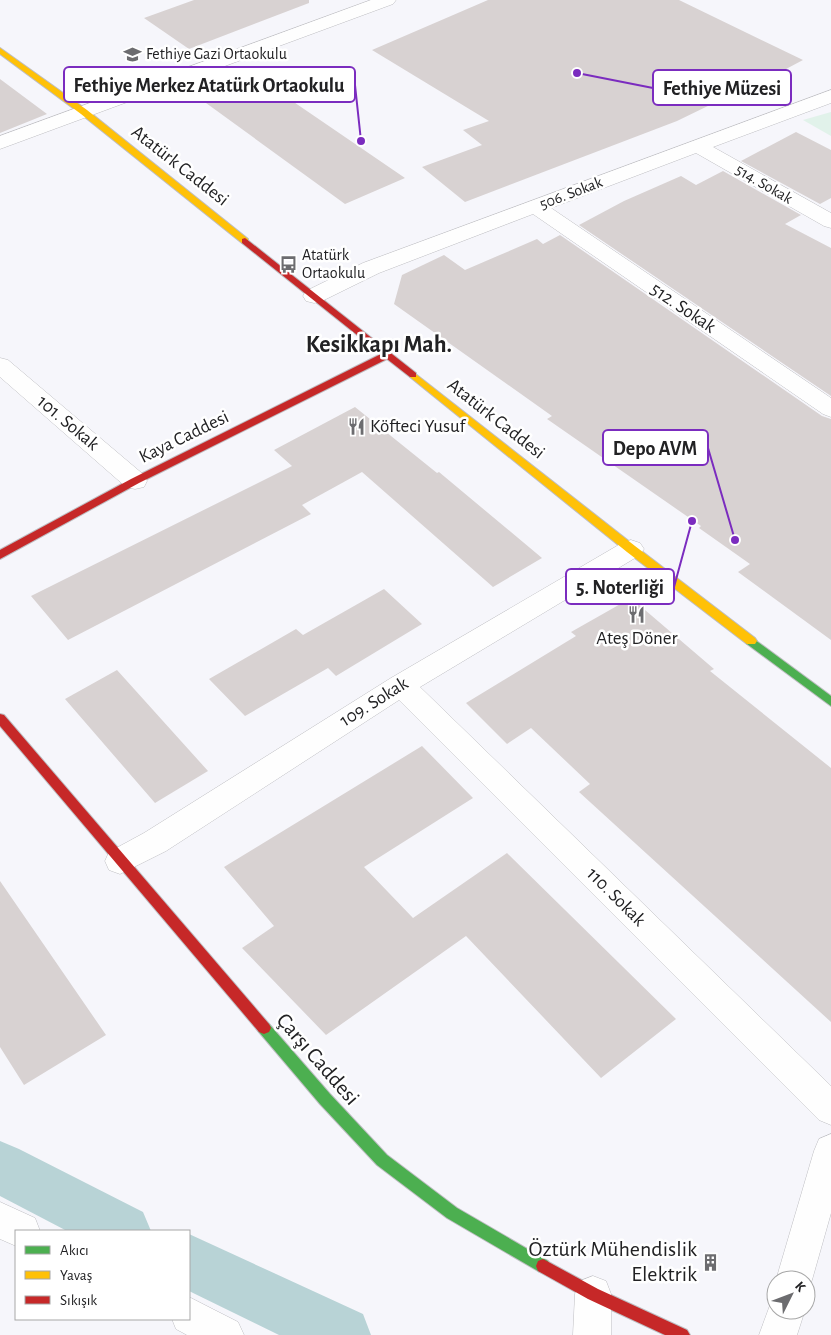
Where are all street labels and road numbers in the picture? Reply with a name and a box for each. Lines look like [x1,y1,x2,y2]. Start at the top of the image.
street label: Atatürk Caddesi [128,122,232,210]
street label: 514. Sokak [733,161,796,207]
street label: 506. Sokak [537,174,605,212]
street label: 512. Sokak [647,279,719,337]
street label: Atatürk Caddesi [444,375,548,463]
street label: 101. Sokak [33,392,103,454]
street label: Kaya Caddesi [136,407,232,467]
street label: 109. Sokak [336,673,412,730]
street label: 110. Sokak [583,864,649,930]
street label: Çarşı Caddesi [272,1009,364,1109]

